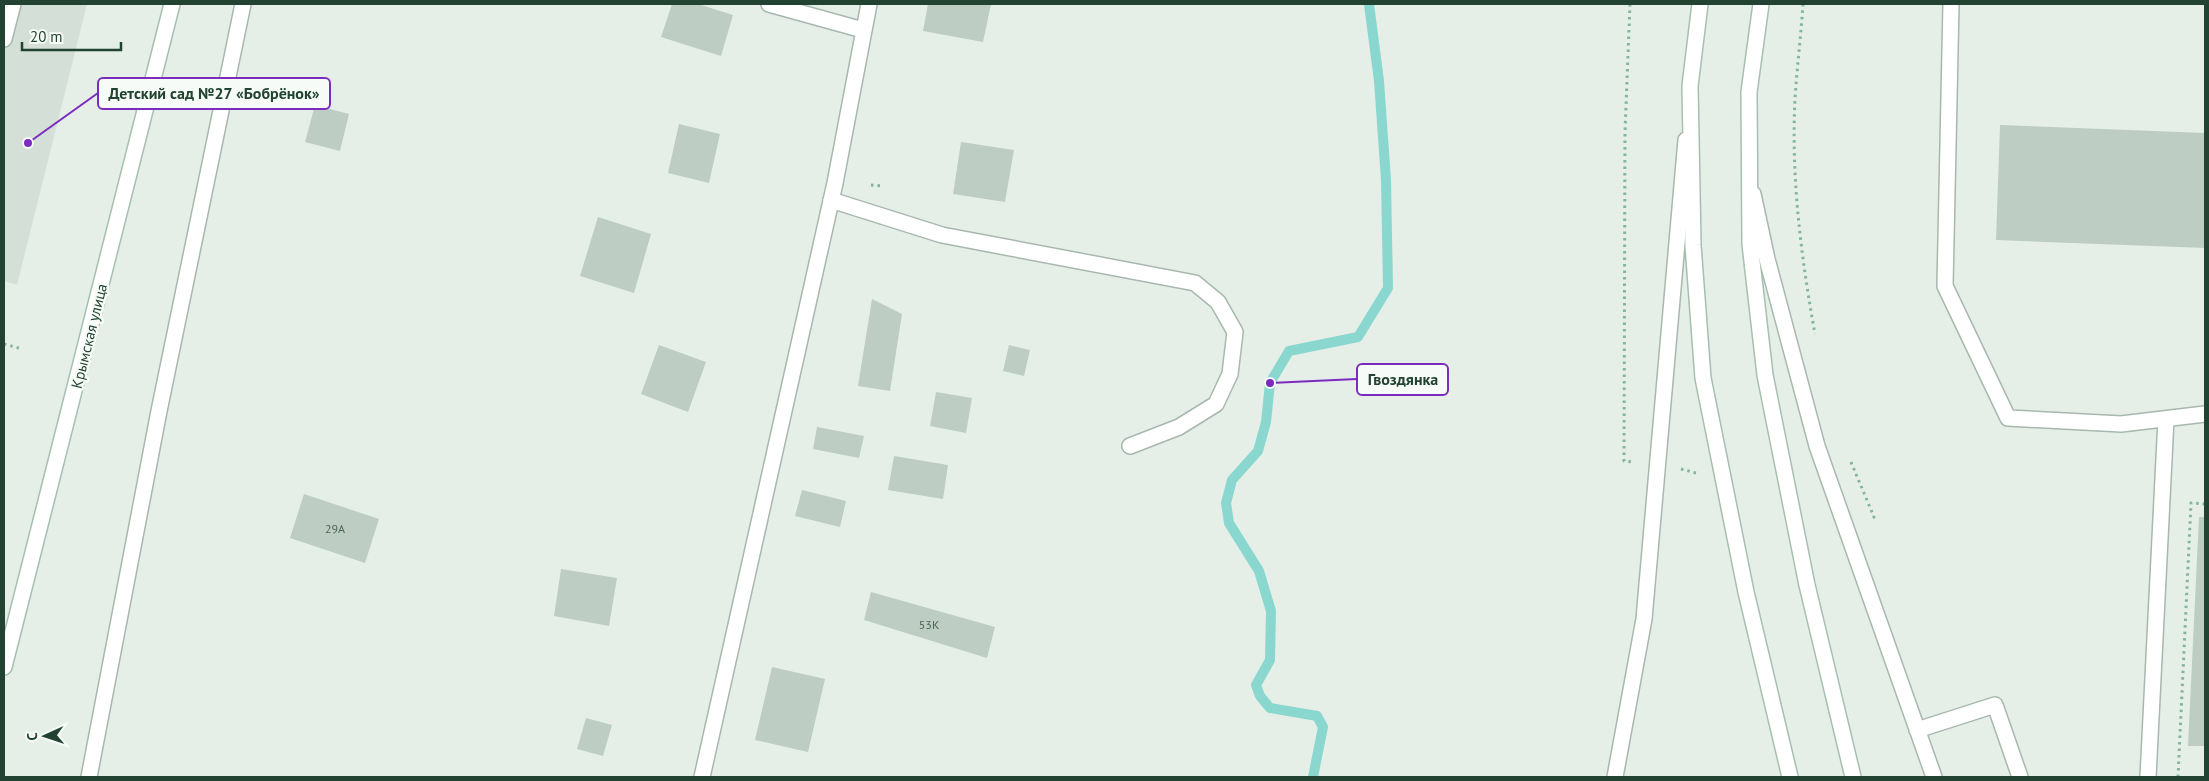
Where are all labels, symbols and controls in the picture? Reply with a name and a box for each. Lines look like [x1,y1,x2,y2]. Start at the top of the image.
scale bar [22,20,121,52]
text: 20 m [30,27,63,46]
callout: Детский сад №27 «Бобрёнок» [98,78,330,109]
text: Детский сад №27 «Бобрёнок» [108,83,320,103]
street label: Крымская улица [67,282,111,390]
callout: Гвоздянка [1357,364,1448,395]
text: Гвоздянка [1368,369,1438,389]
house number: 29А [325,521,345,536]
house number: 53К [919,617,939,632]
north arrow [20,711,70,761]
text: С [23,732,41,741]

